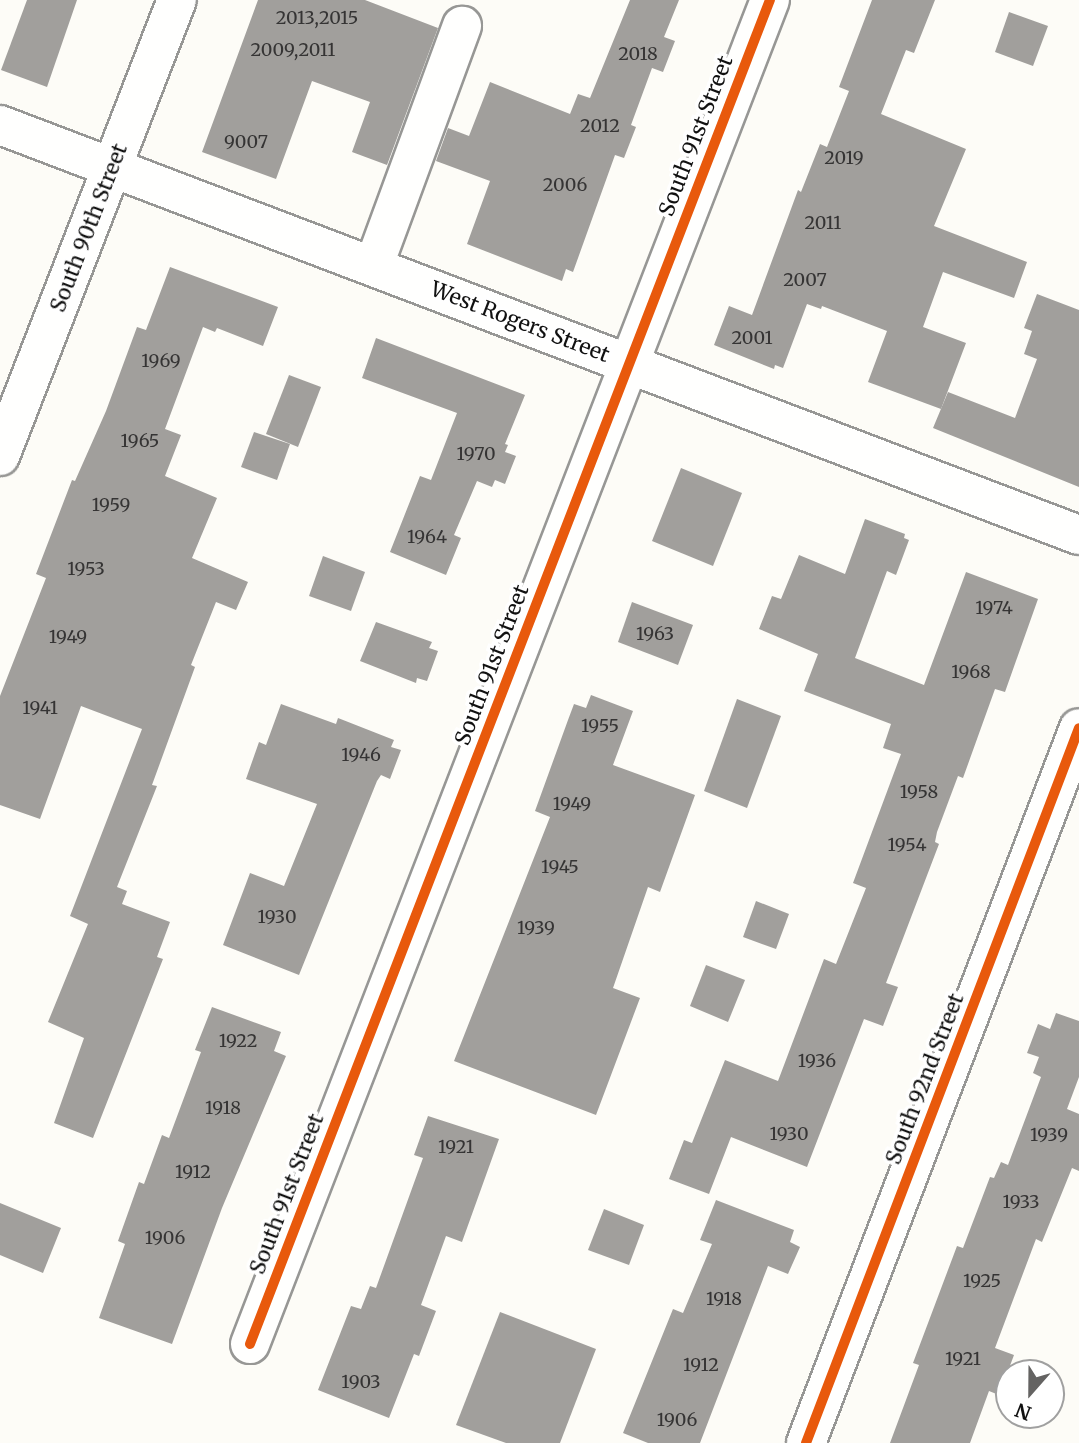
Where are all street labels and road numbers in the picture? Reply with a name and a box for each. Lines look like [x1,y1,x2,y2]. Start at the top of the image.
street label: South 91st Street [654,52,738,220]
street label: South 90th Street [45,140,133,316]
street label: West Rogers Street [427,276,613,368]
street label: South 91st Street [450,581,534,749]
street label: South 92nd Street [881,990,969,1168]
street label: South 91st Street [245,1110,329,1278]

